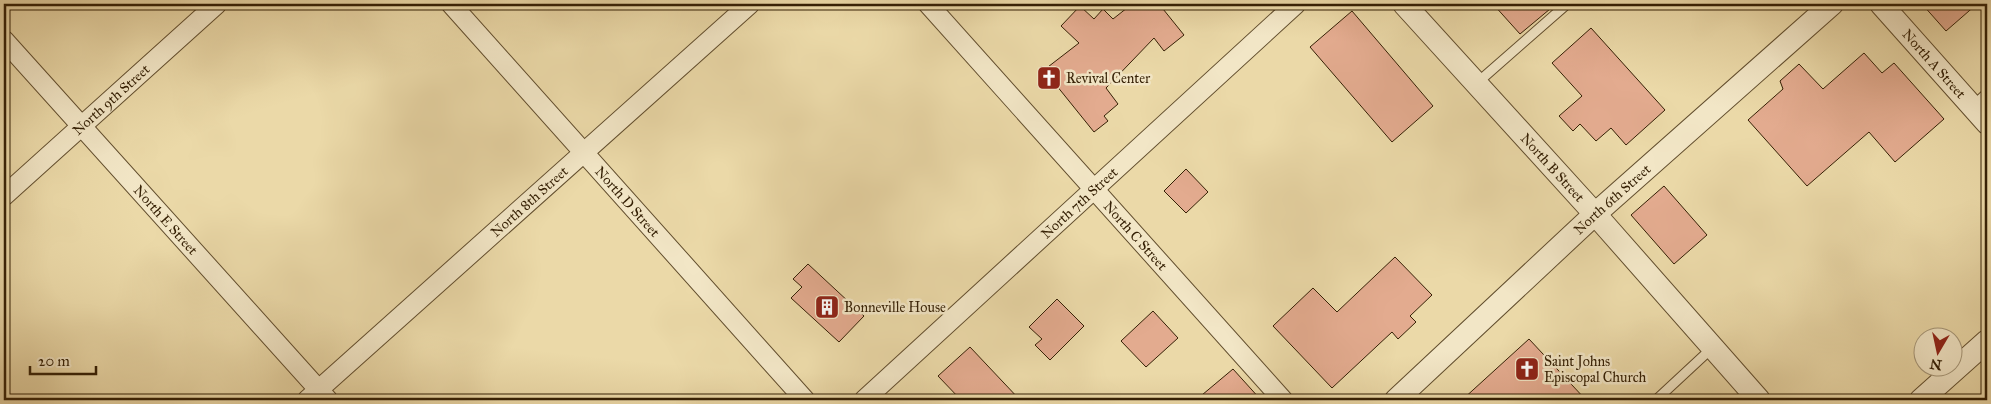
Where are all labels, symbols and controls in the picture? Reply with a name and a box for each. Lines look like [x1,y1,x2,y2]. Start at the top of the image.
street label: North A Street [1899,26,1969,102]
street label: North 9th Street [69,61,153,139]
church icon: Revival Center [1036,65,1062,91]
place label: Revival Center [1066,70,1151,87]
street label: North B Street [1517,130,1588,206]
street label: North 6th Street [1570,161,1654,238]
street label: North 8th Street [487,163,572,241]
street label: North D Street [591,163,663,241]
street label: North 7th Street [1038,164,1121,242]
street label: North E Street [130,182,201,259]
street label: North C Street [1100,198,1171,274]
building icon: Bonneville House [814,294,840,320]
place label: Bonneville House [844,299,946,316]
north arrow [1914,326,1964,376]
scale bar [30,344,96,376]
text: 20 m [38,352,70,370]
place label: Saint Johns Episcopal Church [1544,353,1647,386]
text: N [1929,355,1943,374]
church icon: Saint Johns Episcopal Church [1514,356,1540,382]

